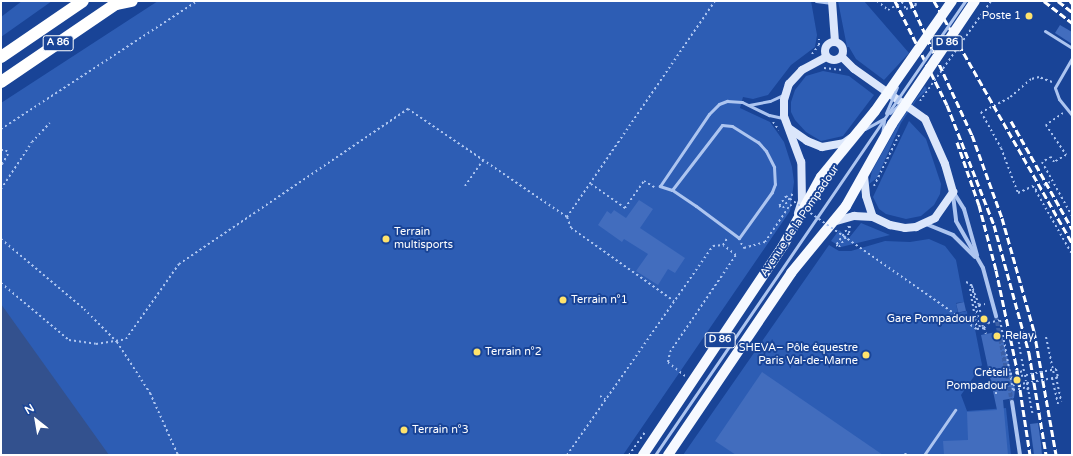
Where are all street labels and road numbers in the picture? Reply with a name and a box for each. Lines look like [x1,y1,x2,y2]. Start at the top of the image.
road number: A 86 [42,35,74,51]
road number: D 86 [931,35,963,51]
street label: Avenue de la Pompadour [758,163,842,279]
road number: D 86 [704,332,736,348]

